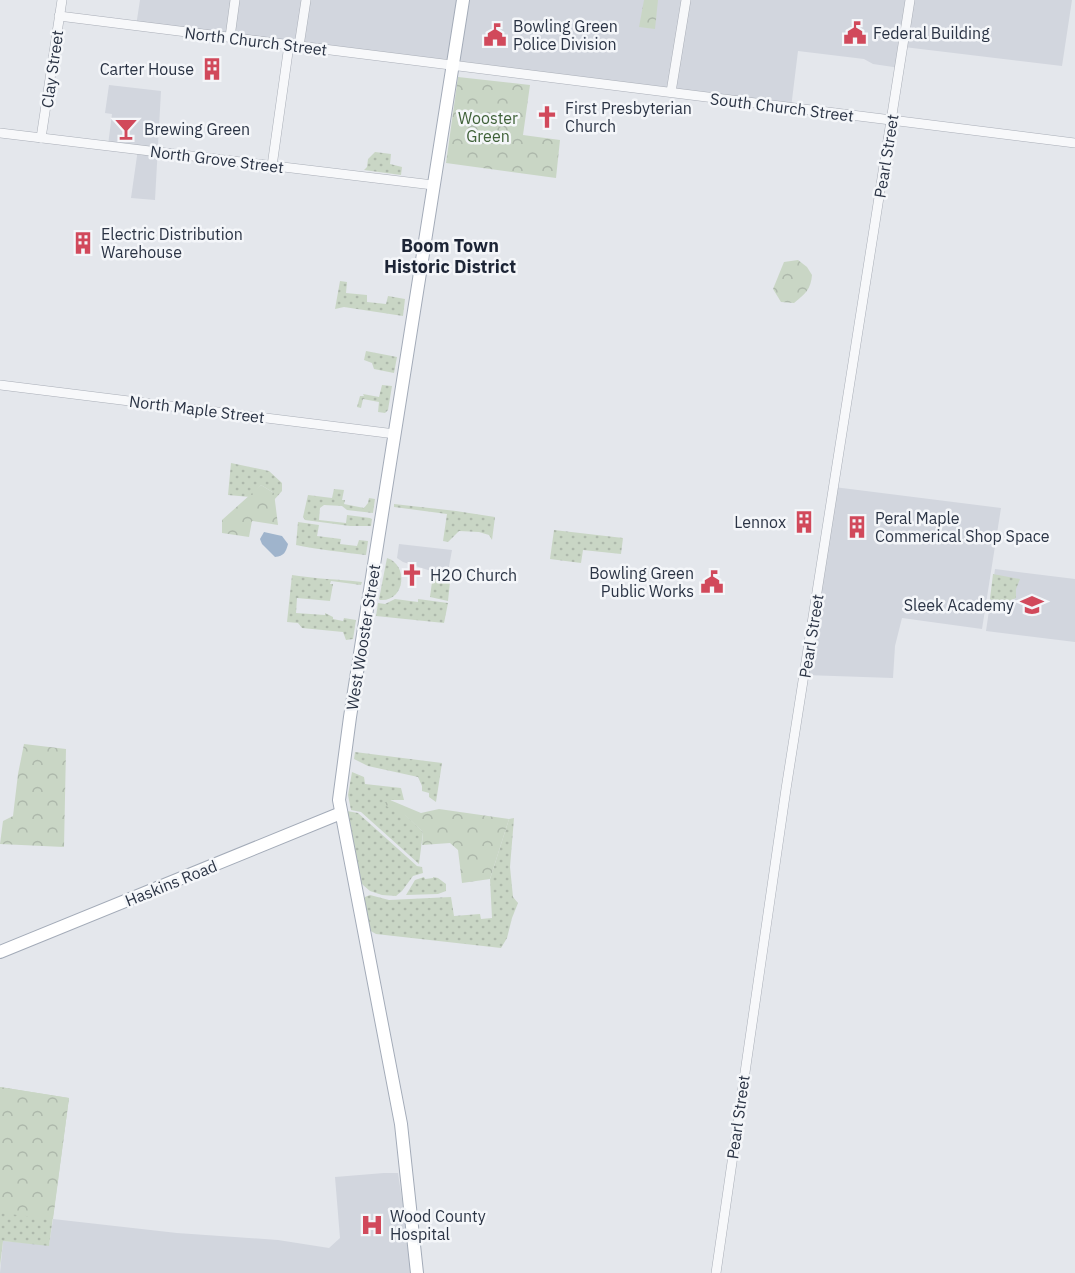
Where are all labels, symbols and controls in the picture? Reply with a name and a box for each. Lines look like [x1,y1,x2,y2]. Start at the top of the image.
place label: Bowling Green Police Division [513,16,618,54]
public building icon: Federal Building [842,20,868,46]
street label: North Church Street [184,22,328,60]
public building icon: Bowling Green Police Division [482,22,508,48]
place label: Federal Building [873,23,990,43]
street label: Clay Street [37,29,67,109]
building icon: Carter House [199,56,225,82]
place label: Carter House [100,59,194,79]
street label: South Church Street [709,88,855,126]
place label: First Presbyterian Church [565,98,692,136]
church icon: First Presbyterian Church [534,104,560,130]
park label: Wooster Green [458,108,518,146]
street label: Pearl Street [870,113,902,199]
bar icon: Brewing Green [113,116,139,142]
place label: Brewing Green [144,119,250,139]
street label: North Grove Street [149,141,285,177]
place label: Electric Distribution Warehouse [101,224,243,262]
building icon: Electric Distribution Warehouse [70,230,96,256]
district label: Boom Town Historic District [384,234,516,278]
street label: North Maple Street [128,391,266,427]
place label: Peral Maple Commerical Shop Space [875,508,1050,546]
building icon: Lennox [791,509,817,535]
place label: Lennox [734,512,786,532]
building icon: Peral Maple Commerical Shop Space [844,514,870,540]
church icon: H2O Church [399,562,425,588]
street label: West Wooster Street [342,563,384,711]
place label: Bowling Green Public Works [589,563,694,601]
place label: H2O Church [430,565,517,585]
public building icon: Bowling Green Public Works [699,569,725,595]
school or university icon: Sleek Academy [1019,592,1045,618]
street label: Pearl Street [795,593,827,679]
place label: Sleek Academy [904,595,1014,615]
street label: Haskins Road [122,855,220,911]
street label: Pearl Street [722,1074,754,1160]
place label: Wood County Hospital [390,1206,486,1244]
hospital icon: Wood County Hospital [359,1212,385,1238]

